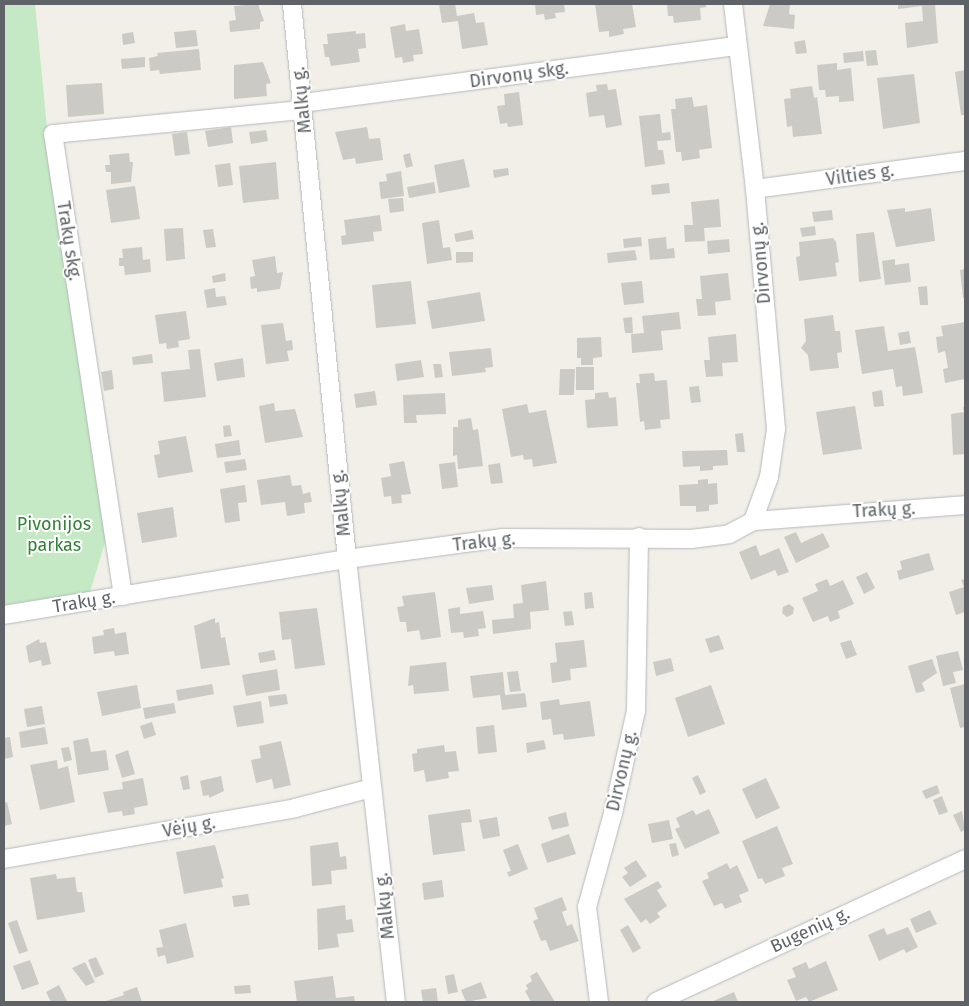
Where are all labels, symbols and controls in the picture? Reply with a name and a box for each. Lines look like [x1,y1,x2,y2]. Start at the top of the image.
street label: Dirvonų skg. [468,57,570,93]
street label: Malkų g. [288,66,316,134]
street label: Vilties g. [825,160,895,190]
street label: Trakų skg. [52,200,86,282]
street label: Dirvonų g. [747,221,775,305]
street label: Malkų g. [327,469,355,537]
street label: Trakų g. [852,498,916,522]
park label: Pivonijos parkas [17,514,91,556]
street label: Trakų g. [452,528,516,556]
street label: Trakų g. [51,586,117,618]
street label: Dirvonų g. [602,728,642,814]
street label: Vėjų g. [161,812,217,842]
street label: Malkų g. [371,872,399,940]
street label: Bugenių g. [767,902,853,958]

